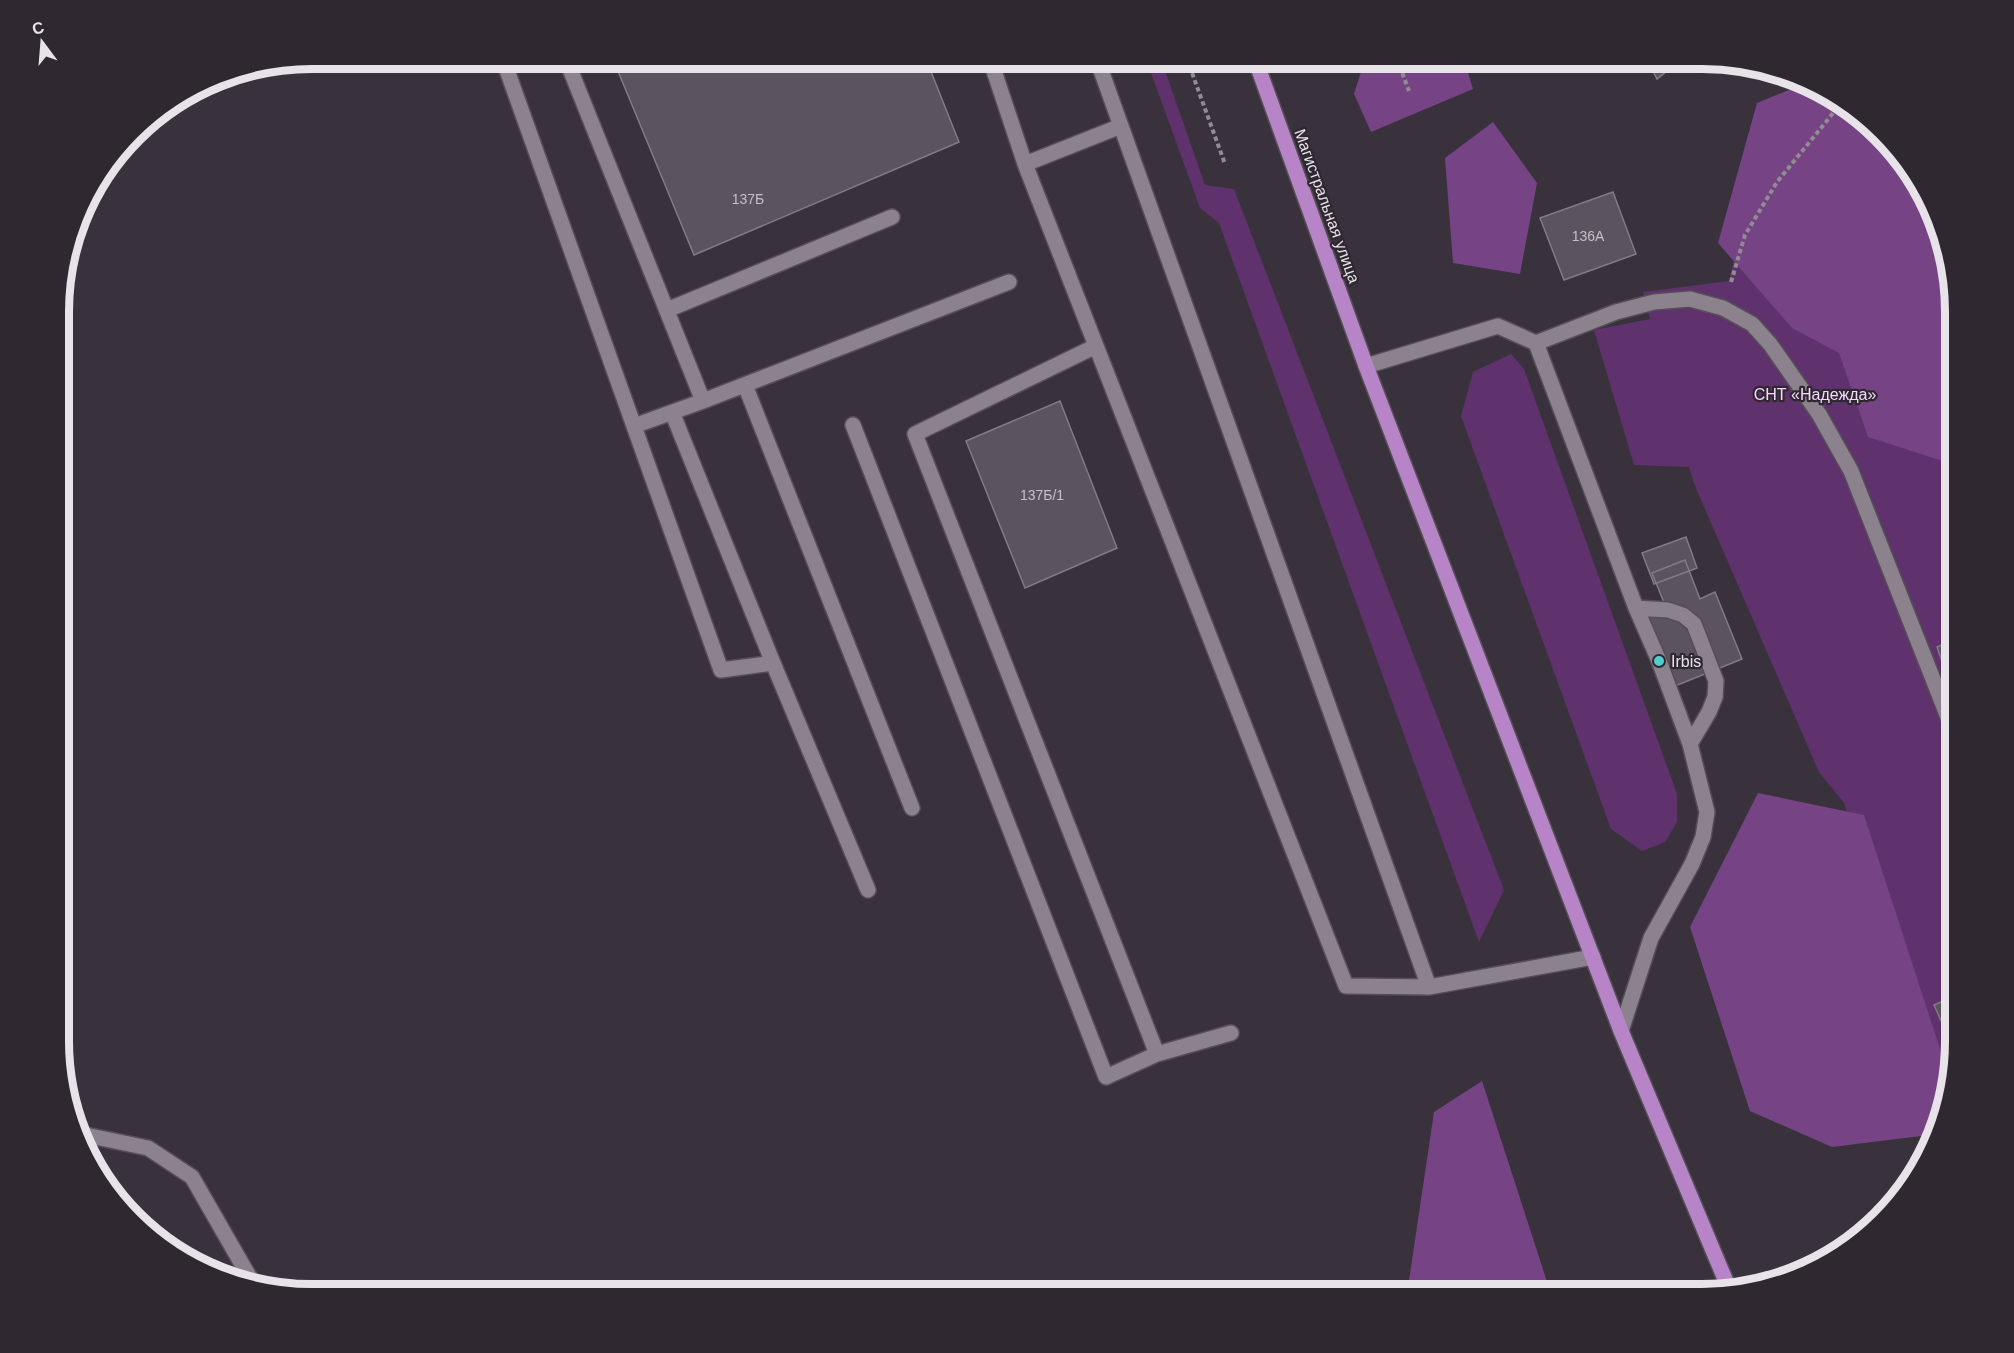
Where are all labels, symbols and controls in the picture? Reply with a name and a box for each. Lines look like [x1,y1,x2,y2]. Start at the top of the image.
north arrow [12,12,72,72]
text: С [30,18,46,38]
street label: Магистральная улица [1291,127,1363,285]
house number: 137Б [732,191,764,207]
house number: 136А [1572,228,1605,244]
park label: СНТ «Надежда» [1754,386,1876,403]
house number: 137Б/1 [1020,487,1064,503]
place label: Irbis [1671,653,1701,670]
marker: Irbis [1652,654,1666,668]

